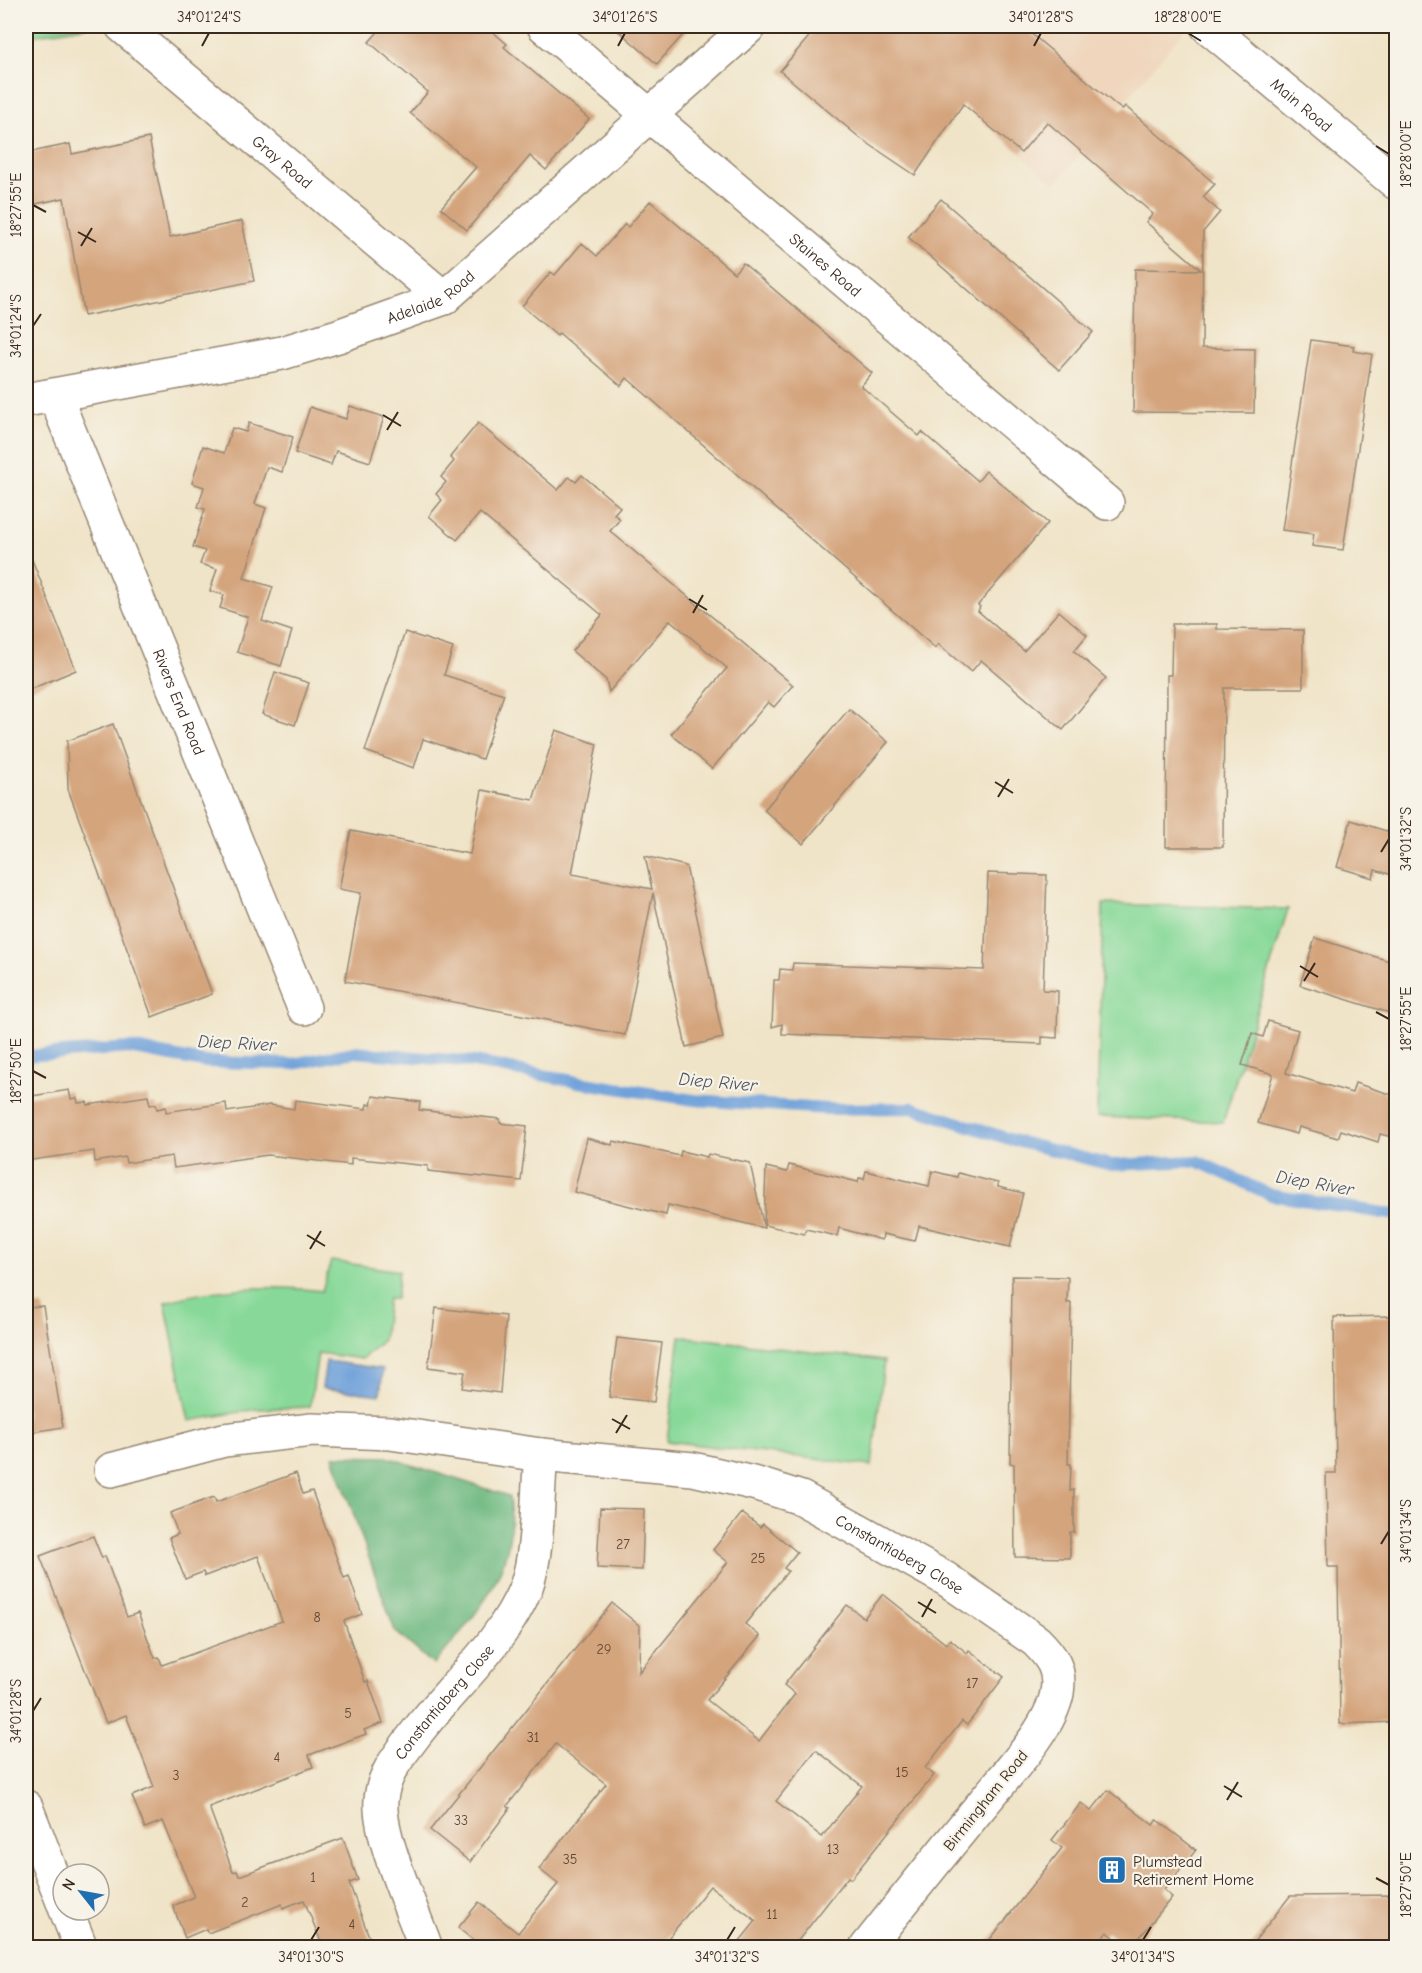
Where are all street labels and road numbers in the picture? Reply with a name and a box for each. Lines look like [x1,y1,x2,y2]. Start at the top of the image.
street label: Main Road [1267,75,1335,136]
street label: Gray Road [248,132,315,193]
street label: Staines Road [785,230,864,301]
street label: Adelaide Road [385,267,479,328]
street label: Rivers End Road [149,646,208,758]
street label: Constantiaberg Close [832,1511,966,1598]
street label: Constantiaberg Close [391,1642,498,1763]
street label: Birmingham Road [940,1747,1032,1855]

